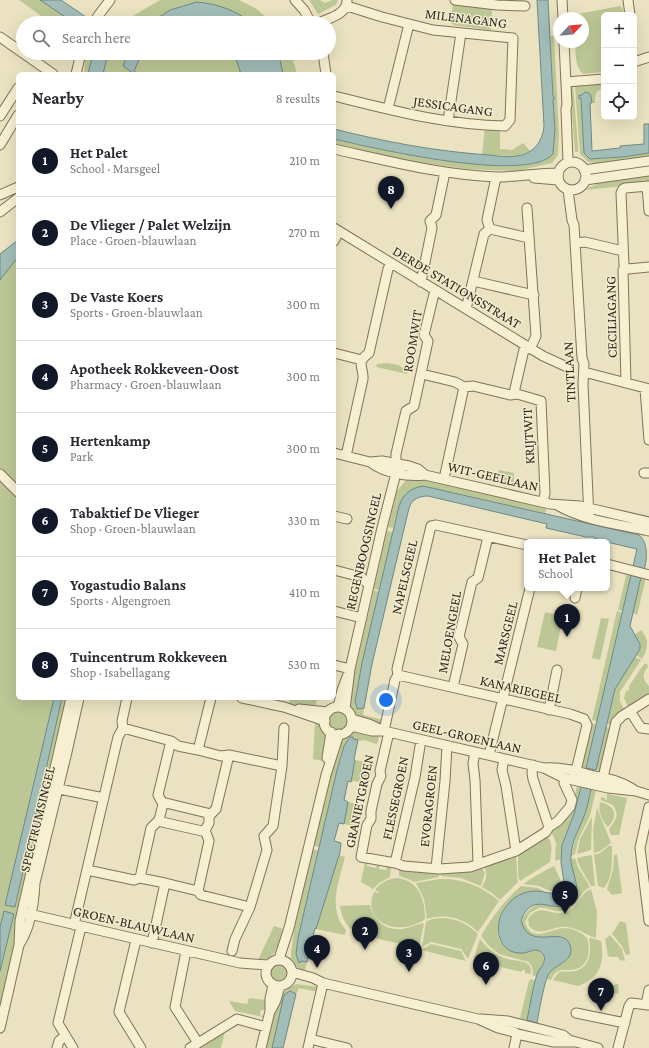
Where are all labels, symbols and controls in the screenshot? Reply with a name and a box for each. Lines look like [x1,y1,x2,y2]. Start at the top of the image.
street label: MILENAGANG [424,5,508,31]
north arrow [553,12,589,48]
map controls [601,12,637,120]
button: + [601,12,637,48]
search box [16,16,336,60]
icon: search [30,27,52,49]
text: Search here [62,30,131,46]
button: − [601,48,637,84]
button: locate [601,84,637,120]
text: Nearby [32,89,84,108]
text: 8 results [276,91,320,106]
street label: JESSICAGANG [410,92,494,120]
text: Het Palet [70,145,128,161]
text: 1 [43,153,47,168]
text: 210 m [289,153,320,168]
text: School · Marsgeel [70,161,160,176]
pin: 8 [378,176,404,209]
text: De Vlieger / Palet Welzijn [70,217,231,233]
text: 2 [42,225,48,240]
text: 270 m [288,225,320,240]
text: Place · Groen-blauwlaan [70,233,196,248]
street label: DERDE STATIONSSTRAAT [390,242,524,332]
street label: CECILIAGANG [602,276,620,358]
text: De Vaste Koers [70,289,163,305]
text: 3 [42,297,48,312]
text: 300 m [286,297,320,312]
text: Sports · Groen-blauwlaan [70,305,203,320]
street label: ROOMWIT [399,308,425,373]
street label: TINTLAAN [559,341,579,403]
text: Apotheek Rokkeveen-Oost [70,361,239,377]
text: 4 [41,369,49,384]
text: 300 m [286,369,320,384]
text: Pharmacy · Groen-blauwlaan [70,377,221,392]
street label: KRIJTWIT [519,407,537,465]
text: Hertenkamp [70,433,150,449]
text: 5 [42,441,48,456]
text: 300 m [286,441,320,456]
text: Park [70,449,93,464]
street label: WIT-GEELLAAN [446,458,540,494]
street label: REGENBOOGSINGEL [342,491,384,611]
text: Tabaktief De Vlieger [70,505,199,521]
text: 6 [41,513,49,528]
text: 330 m [287,513,320,528]
text: Shop · Groen-blauwlaan [70,521,196,536]
street label: NAPELSGEEL [388,538,420,616]
popup [524,539,610,591]
text: Het Palet [538,550,596,566]
text: School [538,566,573,581]
text: Yogastudio Balans [70,577,186,593]
text: 7 [42,585,48,600]
text: 410 m [289,585,320,600]
street label: MELOENGEEL [434,590,464,674]
text: Sports · Algengroen [70,593,171,608]
street label: MARSGEEL [489,600,521,666]
pin: 1 [554,604,580,637]
text: Tuincentrum Rokkeveen [70,649,227,665]
text: 8 [41,657,49,672]
text: 530 m [288,657,320,672]
text: Shop · Isabellagang [70,665,170,680]
street label: KANARIEGEEL [479,672,563,706]
your location [376,690,396,710]
street label: GEEL-GROENLAAN [411,716,523,756]
street label: GRANIETGROEN [341,753,377,849]
street label: FLESSEGROEN [378,755,412,841]
street label: SPECTRUMSINGEL [16,764,58,874]
street label: EVORAGROEN [416,764,440,848]
pin: 5 [552,881,578,914]
street label: GROEN-BLAUWLAAN [72,902,196,946]
pin: 2 [352,917,378,950]
pin: 4 [304,935,330,968]
pin: 3 [396,939,422,972]
pin: 6 [473,952,499,985]
pin: 7 [588,978,614,1011]

